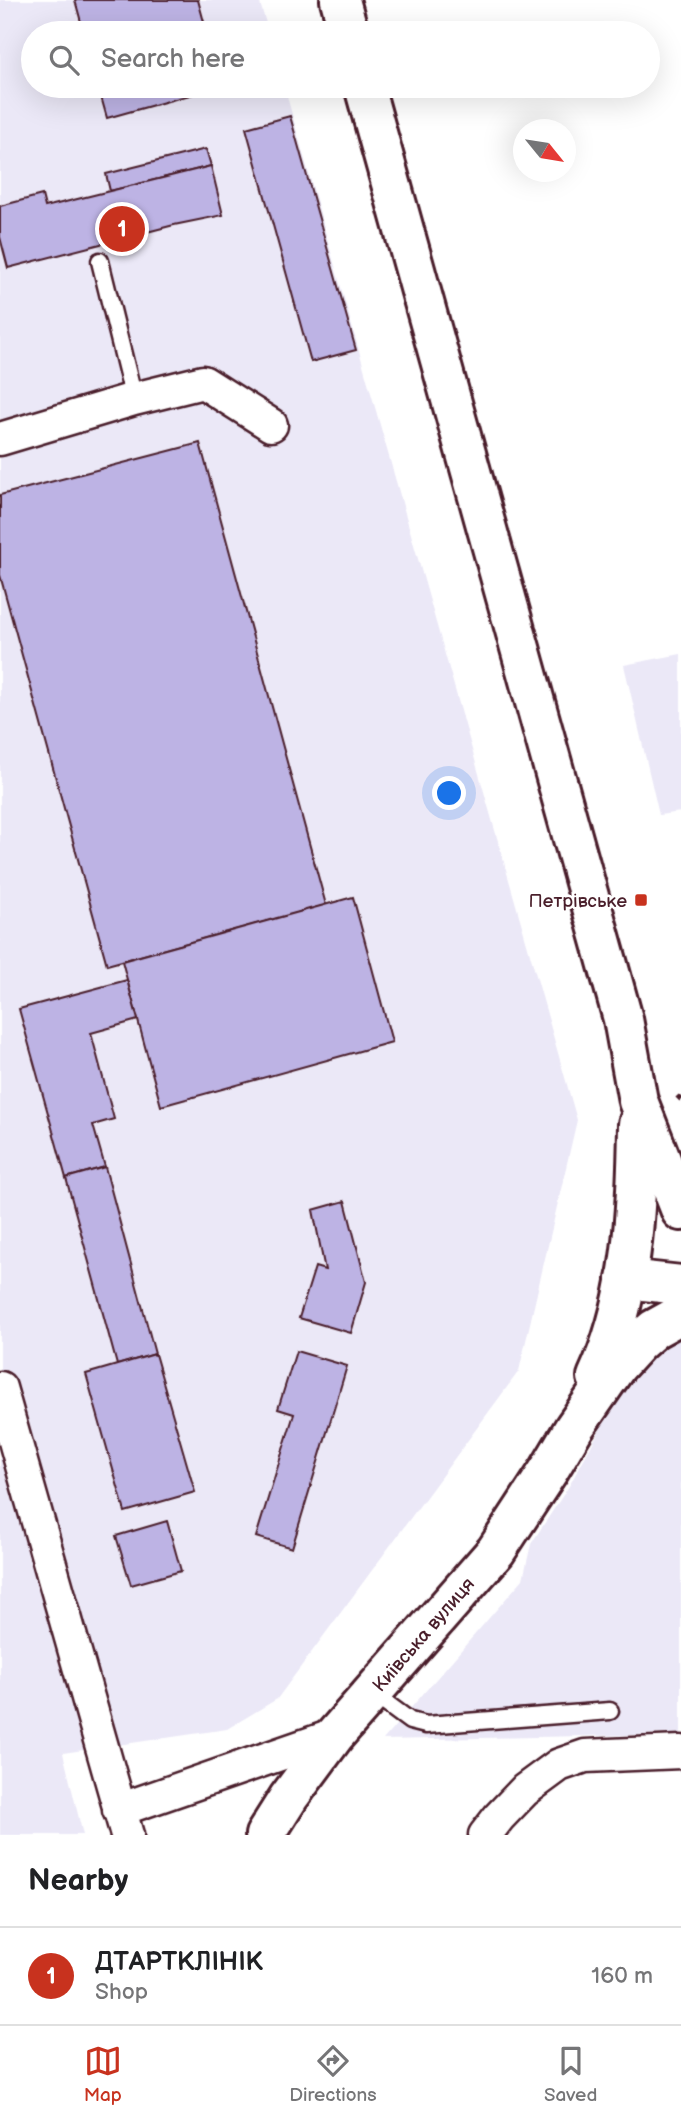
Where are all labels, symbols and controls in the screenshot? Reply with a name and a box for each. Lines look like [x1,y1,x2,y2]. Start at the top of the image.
search box [21,21,660,98]
icon: search [45,41,83,79]
text: Search here [101,44,245,75]
north arrow [513,119,576,182]
pin: 1 [99,203,145,255]
your location [432,776,466,810]
place label: Петрівське [529,890,627,913]
marker: Петрівське [633,892,649,908]
street label: Київська вулиця [368,1573,480,1697]
text: Nearby [28,1863,128,1899]
text: ДТАРТКЛІНІК [95,1947,263,1978]
text: 1 [46,1962,56,1990]
text: 160 m [591,1962,653,1990]
text: Shop [95,1978,148,2006]
tab: Map [84,2042,122,2107]
tab: Directions [289,2042,377,2107]
tab: Saved [544,2042,597,2107]

